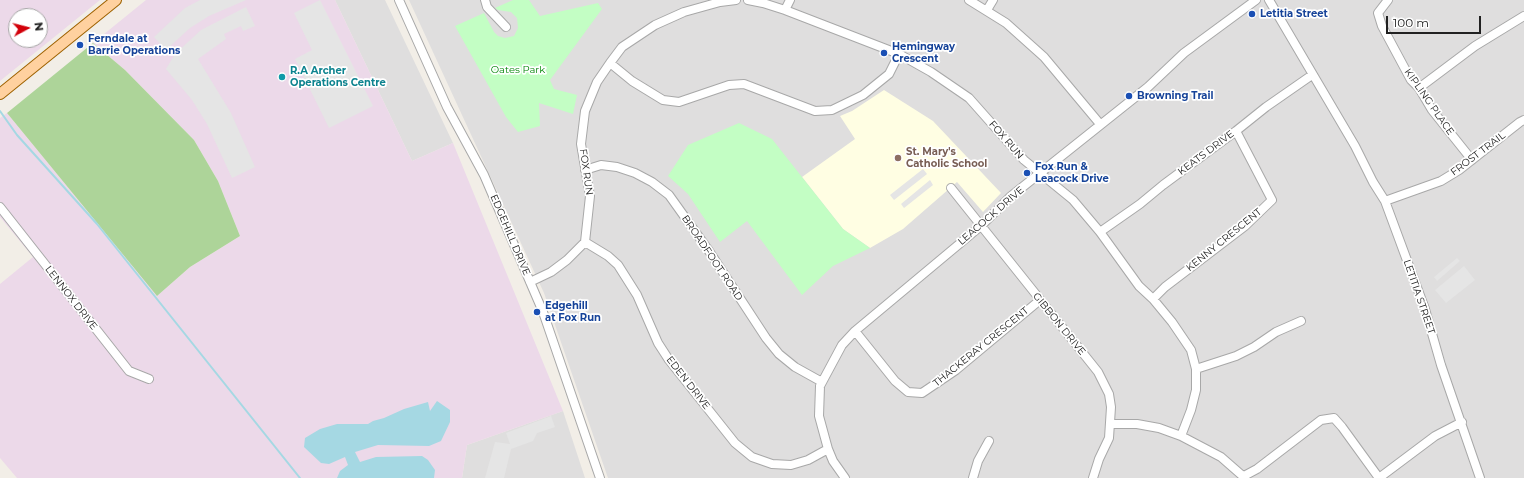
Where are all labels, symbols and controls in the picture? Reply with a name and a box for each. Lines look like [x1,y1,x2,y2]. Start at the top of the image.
north arrow [8,8,48,48]
place label: Letitia Street [1260,8,1328,20]
scale bar [1388,8,1483,34]
marker: Letitia Street [1247,9,1257,19]
text: 100 m [1393,15,1429,30]
text: N [31,21,46,32]
place label: Ferndale at Barrie Operations [88,33,180,56]
marker: Ferndale at Barrie Operations [75,40,85,50]
place label: Hemingway Crescent [892,41,955,64]
marker: Hemingway Crescent [879,48,889,58]
park label: Oates Park [491,64,545,76]
place label: R.A Archer Operations Centre [290,65,386,88]
street label: KIPLING PLACE [1402,66,1456,138]
marker: R.A Archer Operations Centre [277,72,287,82]
place label: Browning Trail [1137,90,1214,102]
marker: Browning Trail [1124,91,1134,101]
street label: FOX RUN [986,118,1026,162]
street label: KEATS DRIVE [1176,128,1236,178]
street label: FROST TRAIL [1448,130,1508,178]
place label: St. Mary's Catholic School [906,146,987,170]
street label: FOX RUN [577,148,595,196]
marker: St. Mary's Catholic School [893,153,903,163]
place label: Fox Run & Leacock Drive [1035,161,1109,184]
marker: Fox Run & Leacock Drive [1022,168,1032,178]
street label: LEACOCK DRIVE [956,184,1026,248]
street label: EDGEHILL DRIVE [488,193,532,277]
street label: KENNY CRESCENT [1184,206,1264,274]
street label: BROADFOOT ROAD [679,213,745,303]
street label: LETITIA STREET [1401,258,1437,336]
street label: LENNOX DRIVE [42,264,100,332]
street label: GIBBON DRIVE [1030,290,1088,358]
place label: Edgehill at Fox Run [545,300,601,324]
street label: THACKERAY CRESCENT [931,305,1031,389]
marker: Edgehill at Fox Run [532,307,542,317]
street label: EDEN DRIVE [663,354,713,412]

